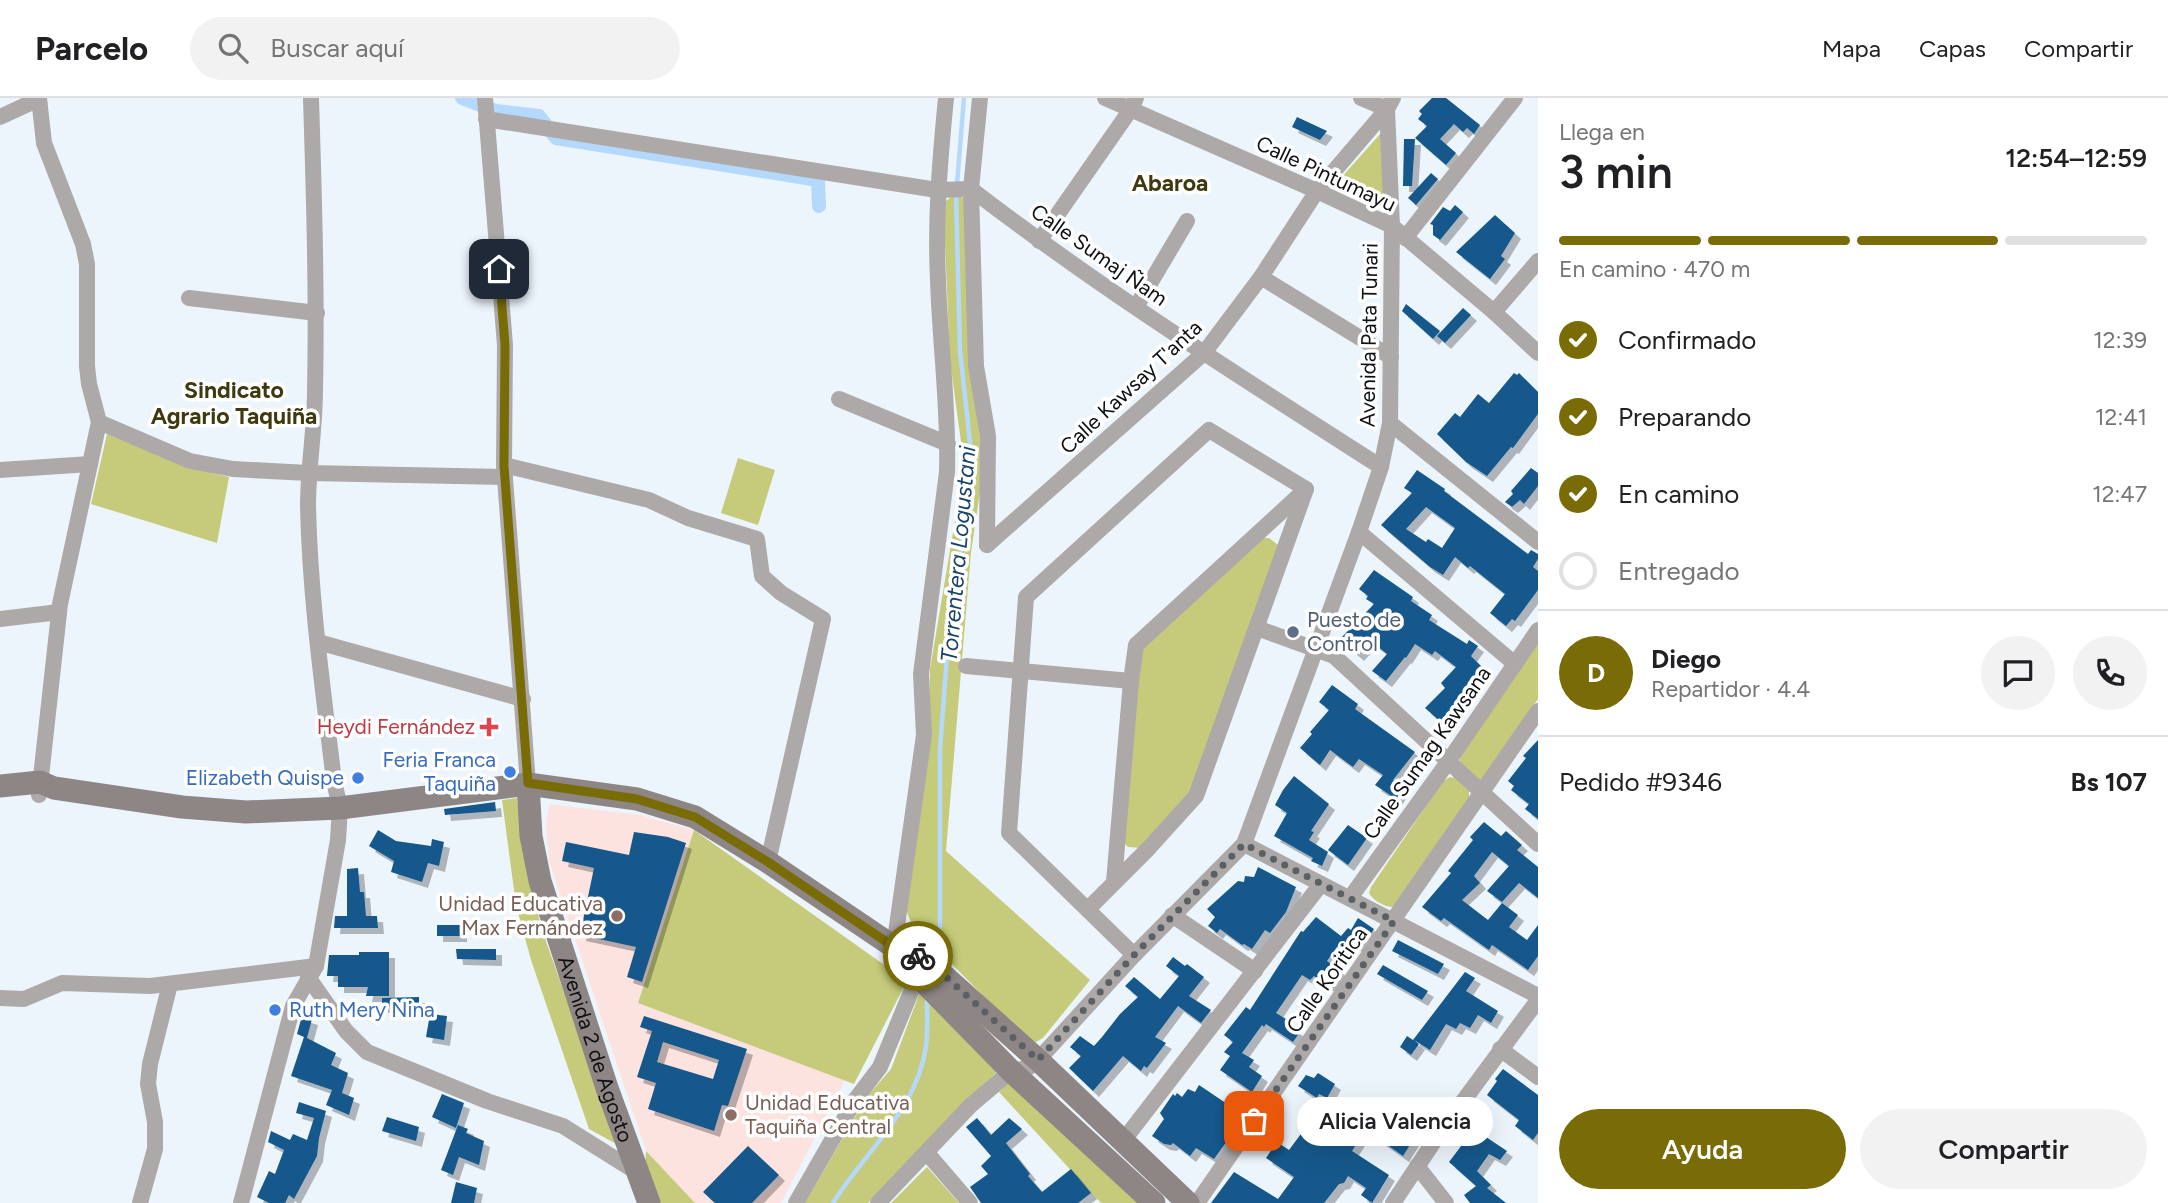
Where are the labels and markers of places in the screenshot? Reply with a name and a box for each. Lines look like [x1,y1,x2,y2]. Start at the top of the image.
pin [469,239,529,299]
place label: Puesto de Control [1307,607,1401,656]
marker: Puesto de Control [1285,624,1301,640]
place label: Heydi Fernández [317,714,475,739]
marker: Heydi Fernández [481,719,497,735]
place label: Feria Franca Taquiña [383,747,496,796]
marker: Feria Franca Taquiña [502,764,518,780]
place label: Elizabeth Quispe [186,765,344,790]
marker: Elizabeth Quispe [350,770,366,786]
place label: Unidad Educativa Max Fernández [438,891,603,940]
marker: Unidad Educativa Max Fernández [609,908,625,924]
place label: Ruth Mery Nina [289,997,435,1022]
marker: Ruth Mery Nina [267,1002,283,1018]
place label: Unidad Educativa Taquiña Central [745,1090,910,1139]
pin [1224,1091,1284,1151]
callout: Alicia Valencia [1296,1096,1492,1146]
marker: Unidad Educativa Taquiña Central [723,1107,739,1123]

